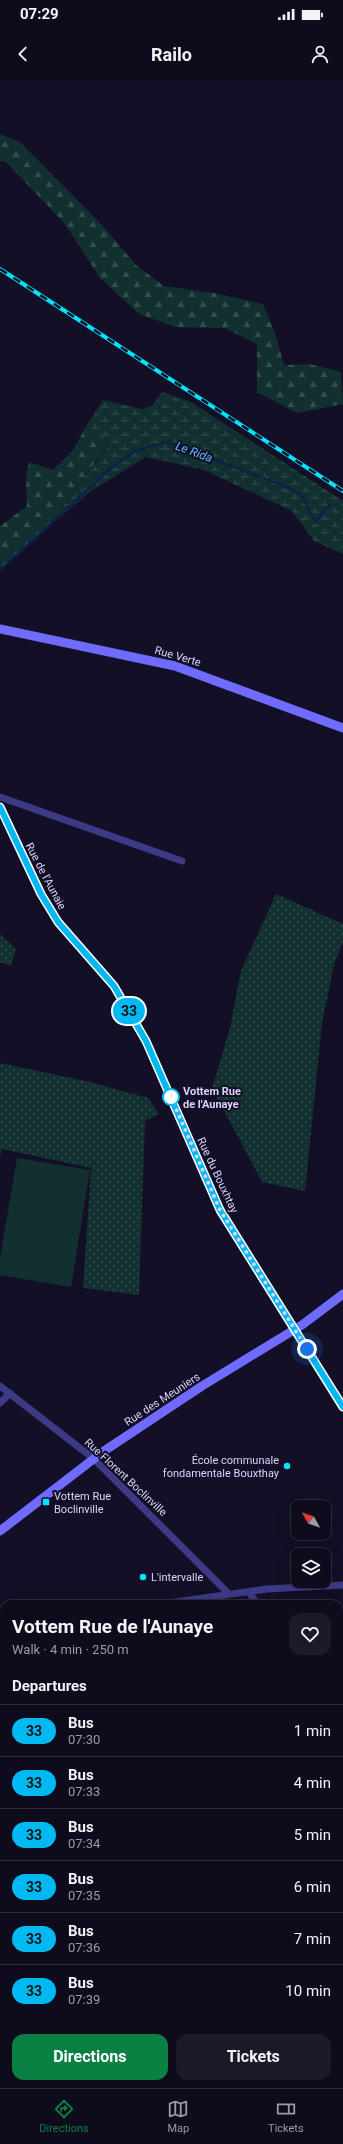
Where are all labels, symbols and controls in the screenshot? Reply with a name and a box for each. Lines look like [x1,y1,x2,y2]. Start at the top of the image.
text: 07:29 [20,5,59,23]
icon: back [12,43,34,65]
icon: person [309,43,331,65]
text: Railo [151,44,192,65]
water label: Le Rida [174,439,214,465]
street label: Rue Verte [153,644,203,669]
street label: Rue de l'Aunaie [22,841,69,912]
line badge: 33 [111,998,147,1024]
text: 33 [121,1003,137,1019]
place label: Vottem Rue de l'Aunaye [183,1085,241,1111]
marker: Vottem Rue de l'Aunaye [162,1088,180,1106]
street label: Rue du Bouxhtay [194,1135,241,1216]
your location [297,1339,317,1359]
street label: Rue des Meuniers [122,1370,203,1429]
street label: Rue Florent Boclinville [82,1436,170,1519]
place label: École communale fondamentale Bouxthay [163,1454,280,1480]
marker: École communale fondamentale Bouxthay [282,1461,292,1471]
place label: Vottem Rue Boclinville [54,1490,111,1516]
marker: Vottem Rue Boclinville [41,1497,51,1507]
north arrow [291,1500,331,1540]
map controls [291,1500,331,1588]
button: layers [291,1548,331,1588]
place label: L'intervalle [151,1571,203,1584]
marker: L'intervalle [138,1572,148,1582]
button: heart [289,1613,331,1655]
text: Vottem Rue de l'Aunaye [12,1615,213,1638]
text: Walk · 4 min · 250 m [12,1642,129,1657]
text: Departures [12,1677,87,1695]
text: Bus [68,1714,94,1732]
text: 1 min [294,1722,331,1740]
text: 33 [26,1723,42,1739]
text: 07:30 [68,1732,100,1747]
text: Bus [68,1766,94,1784]
text: 4 min [294,1774,331,1792]
text: 33 [26,1775,42,1791]
text: 07:33 [68,1784,100,1799]
text: Bus [68,1818,94,1836]
text: 5 min [294,1826,331,1844]
text: 33 [26,1827,42,1843]
text: 07:34 [68,1836,100,1851]
text: Bus [68,1870,94,1888]
text: 6 min [294,1878,331,1896]
text: 33 [26,1879,42,1895]
text: 07:35 [68,1888,100,1903]
text: Bus [68,1922,94,1940]
text: 7 min [294,1930,331,1948]
text: 33 [26,1931,42,1947]
text: 07:36 [68,1940,100,1955]
text: Bus [68,1974,94,1992]
text: 10 min [285,1982,331,2000]
text: 33 [26,1983,42,1999]
text: 07:39 [68,1992,100,2007]
button: Directions [12,2034,168,2080]
button: Tickets [176,2034,331,2080]
tab: Directions [39,2098,89,2135]
tab: Map [167,2098,189,2135]
tab: Tickets [268,2098,304,2135]

